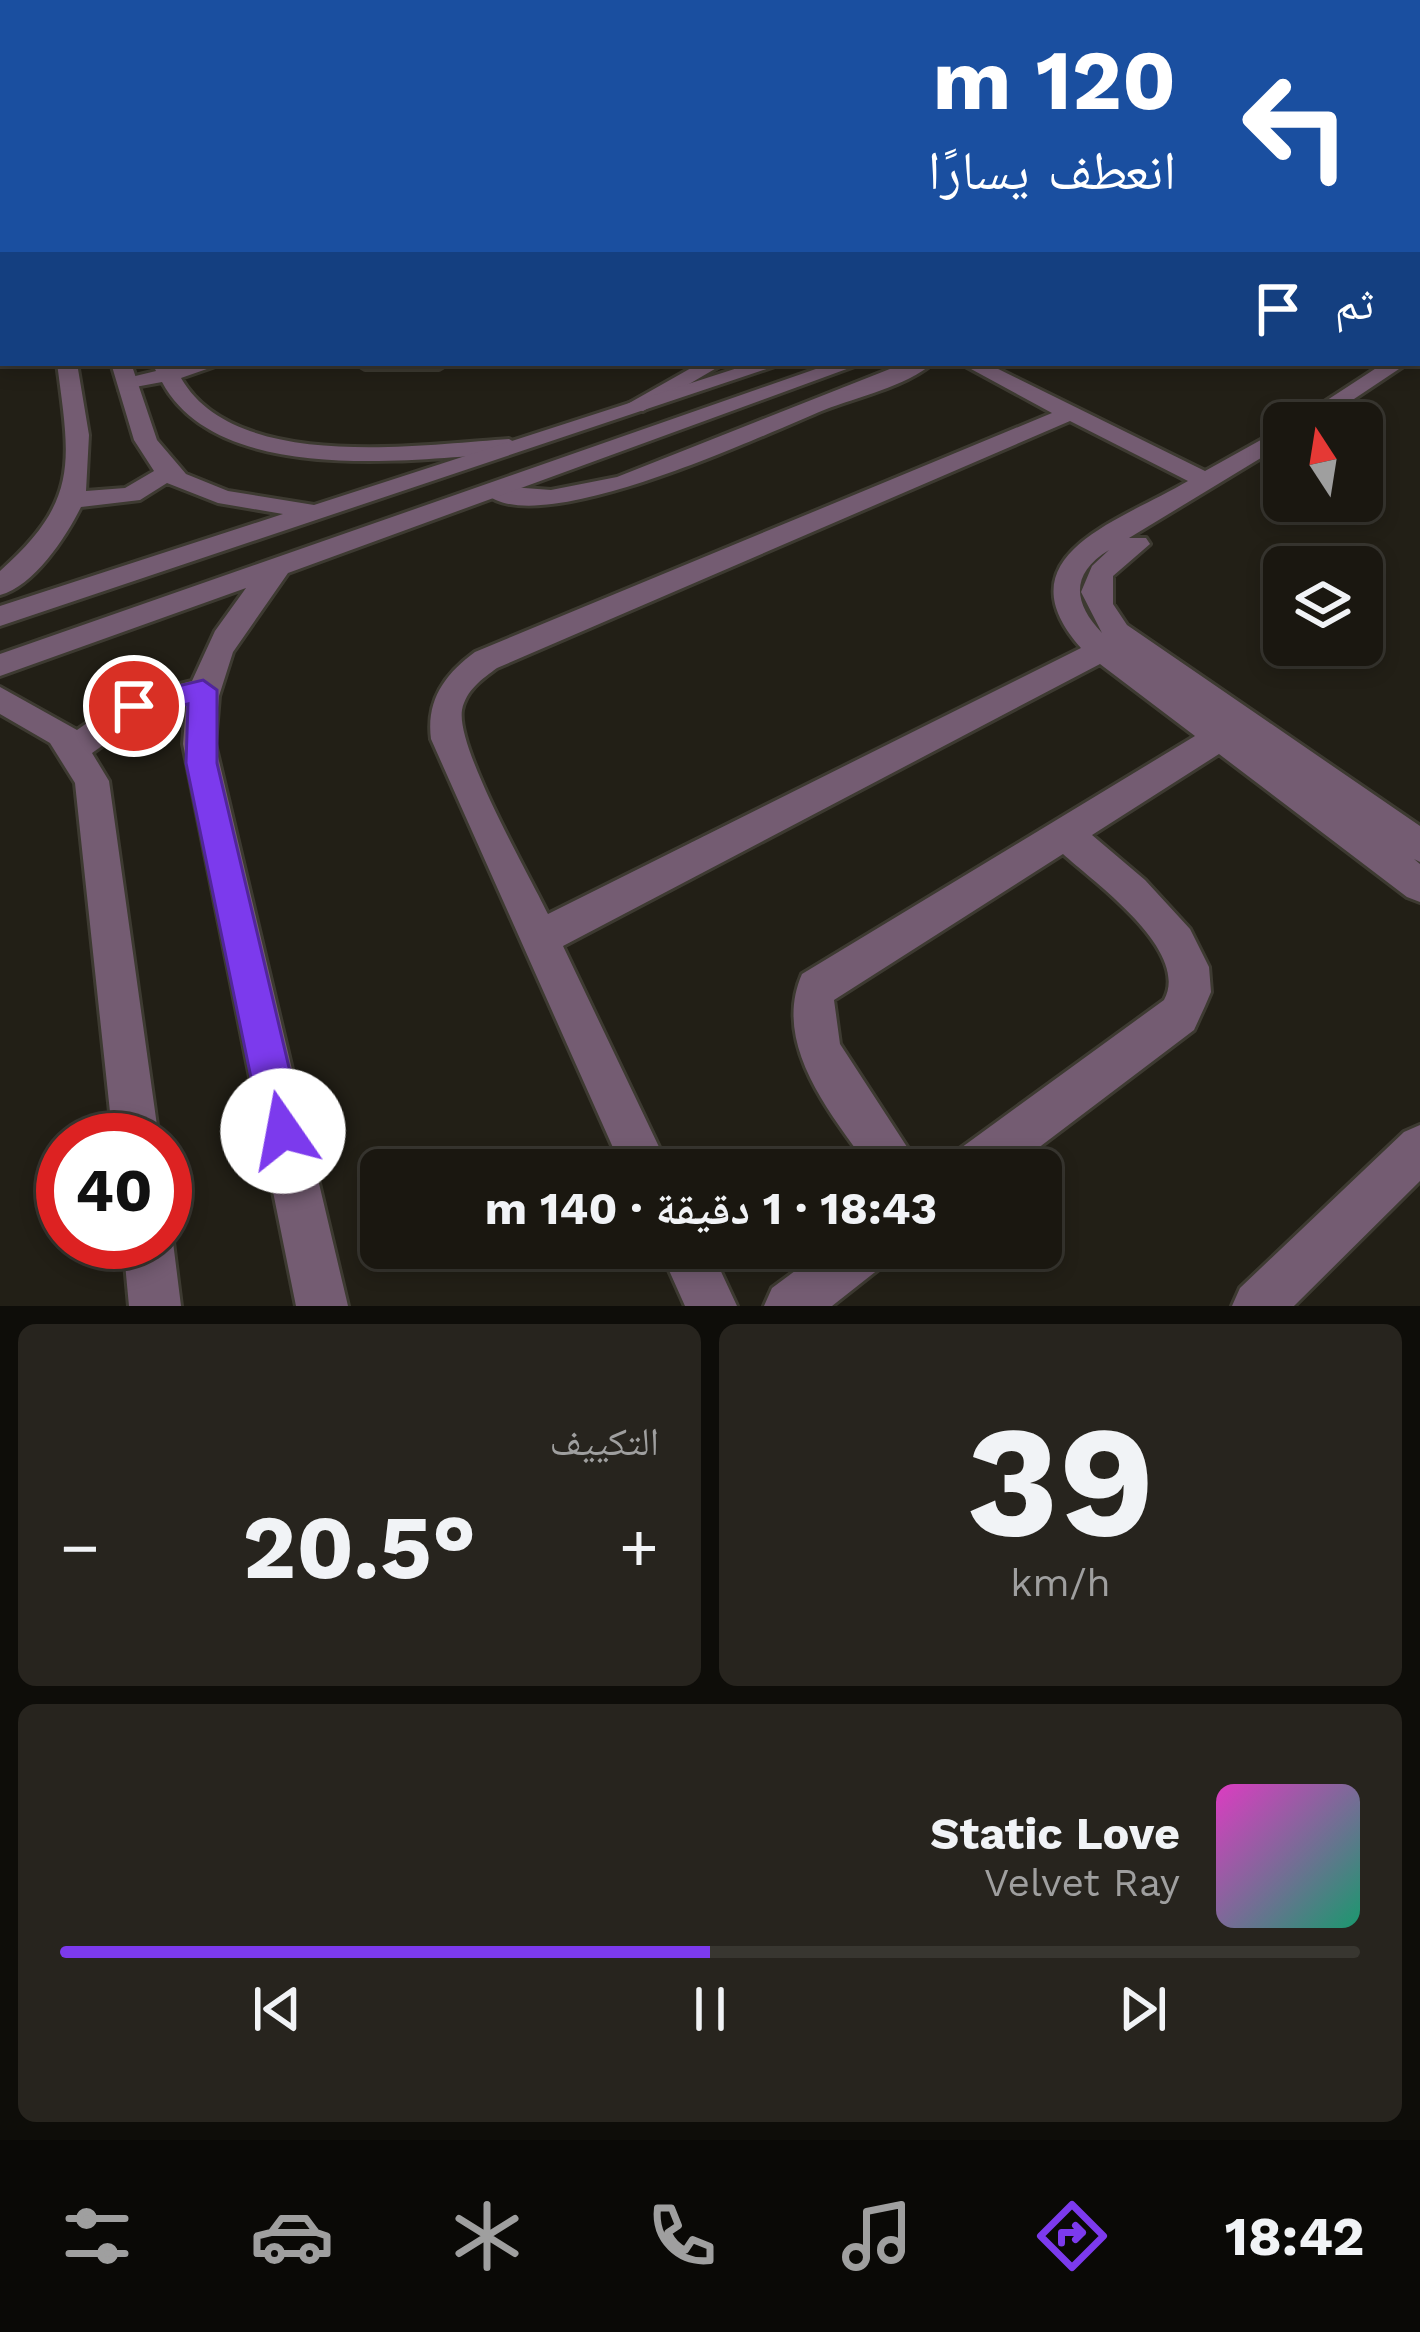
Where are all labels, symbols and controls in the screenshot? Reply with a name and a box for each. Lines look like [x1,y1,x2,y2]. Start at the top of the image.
text: 120 m [933,31,1176,129]
icon: left [1218,48,1374,204]
text: انعطف يسارًا [928,139,1176,202]
icon: arrive [1245,276,1311,342]
text: ثم [1335,277,1374,330]
north arrow [1263,402,1383,522]
map controls [1263,402,1383,666]
button: layers [1263,546,1383,666]
pin [83,655,185,757]
icon: arrive [101,673,167,739]
position arrow [220,1068,346,1194]
speed limit sign: 40 [36,1113,192,1269]
text: 18:43 · 1 دقيقة · 140 m [485,1182,937,1235]
text: 39 [966,1390,1155,1573]
text: التكييف [550,1419,659,1464]
text: 20.5° [243,1494,476,1600]
text: − [60,1509,100,1586]
text: + [619,1509,659,1586]
text: km/h [1010,1560,1111,1605]
text: Static Love [930,1807,1180,1860]
text: Velvet Ray [984,1860,1180,1905]
icon: previous [244,1976,310,2042]
icon: pause [677,1976,743,2042]
icon: next [1110,1976,1176,2042]
icon: filters [55,2194,139,2278]
icon: car [250,2194,334,2278]
icon: climate [445,2194,529,2278]
icon: phone [640,2194,724,2278]
icon: music [835,2194,919,2278]
icon: directions [1030,2194,1114,2278]
text: 18:42 [1225,2205,1365,2268]

